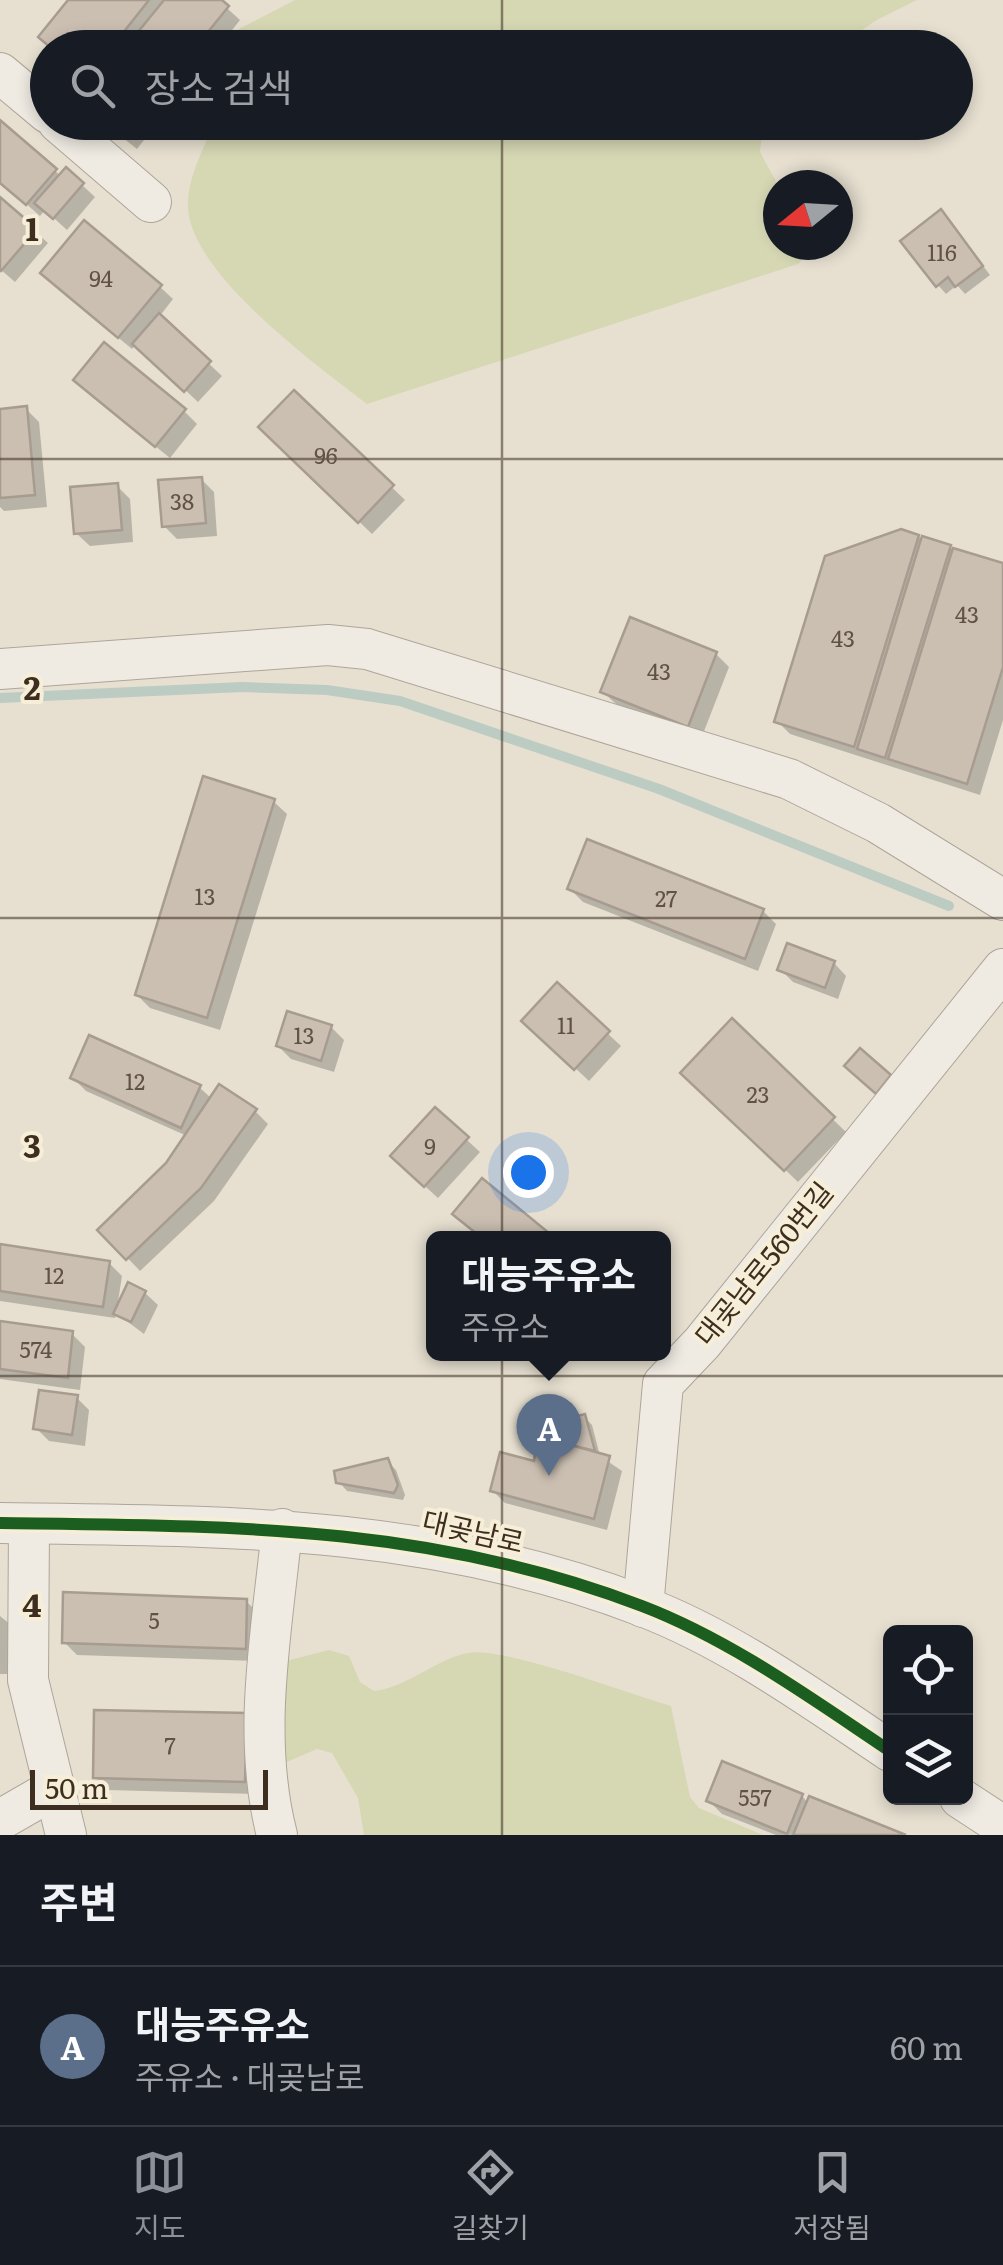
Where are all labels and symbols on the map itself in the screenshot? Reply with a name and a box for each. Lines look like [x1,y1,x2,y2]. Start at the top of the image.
north arrow [763,170,853,260]
text: 1 [25,203,39,251]
house number: 116 [927,235,957,268]
house number: 94 [89,261,113,294]
house number: 96 [314,438,338,471]
house number: 38 [170,484,194,517]
house number: 43 [955,597,979,630]
house number: 43 [831,621,855,654]
house number: 43 [647,654,671,687]
text: 2 [23,662,41,710]
house number: 13 [195,879,215,912]
house number: 27 [655,881,677,914]
house number: 11 [557,1008,575,1041]
house number: 13 [294,1018,314,1051]
house number: 12 [125,1064,145,1097]
house number: 23 [746,1077,770,1110]
text: 3 [23,1120,41,1168]
house number: 9 [424,1129,436,1162]
your location [503,1147,554,1198]
street label: 대곶남로560번길 [683,1172,842,1354]
house number: 12 [44,1258,64,1291]
house number: 574 [20,1332,52,1365]
pin: A [516,1394,582,1476]
street label: 대곶남로 [419,1498,528,1562]
text: 4 [22,1579,42,1627]
house number: 5 [148,1603,160,1636]
house number: 7 [164,1728,176,1761]
scale bar [30,1765,268,1810]
house number: 557 [738,1780,772,1813]

